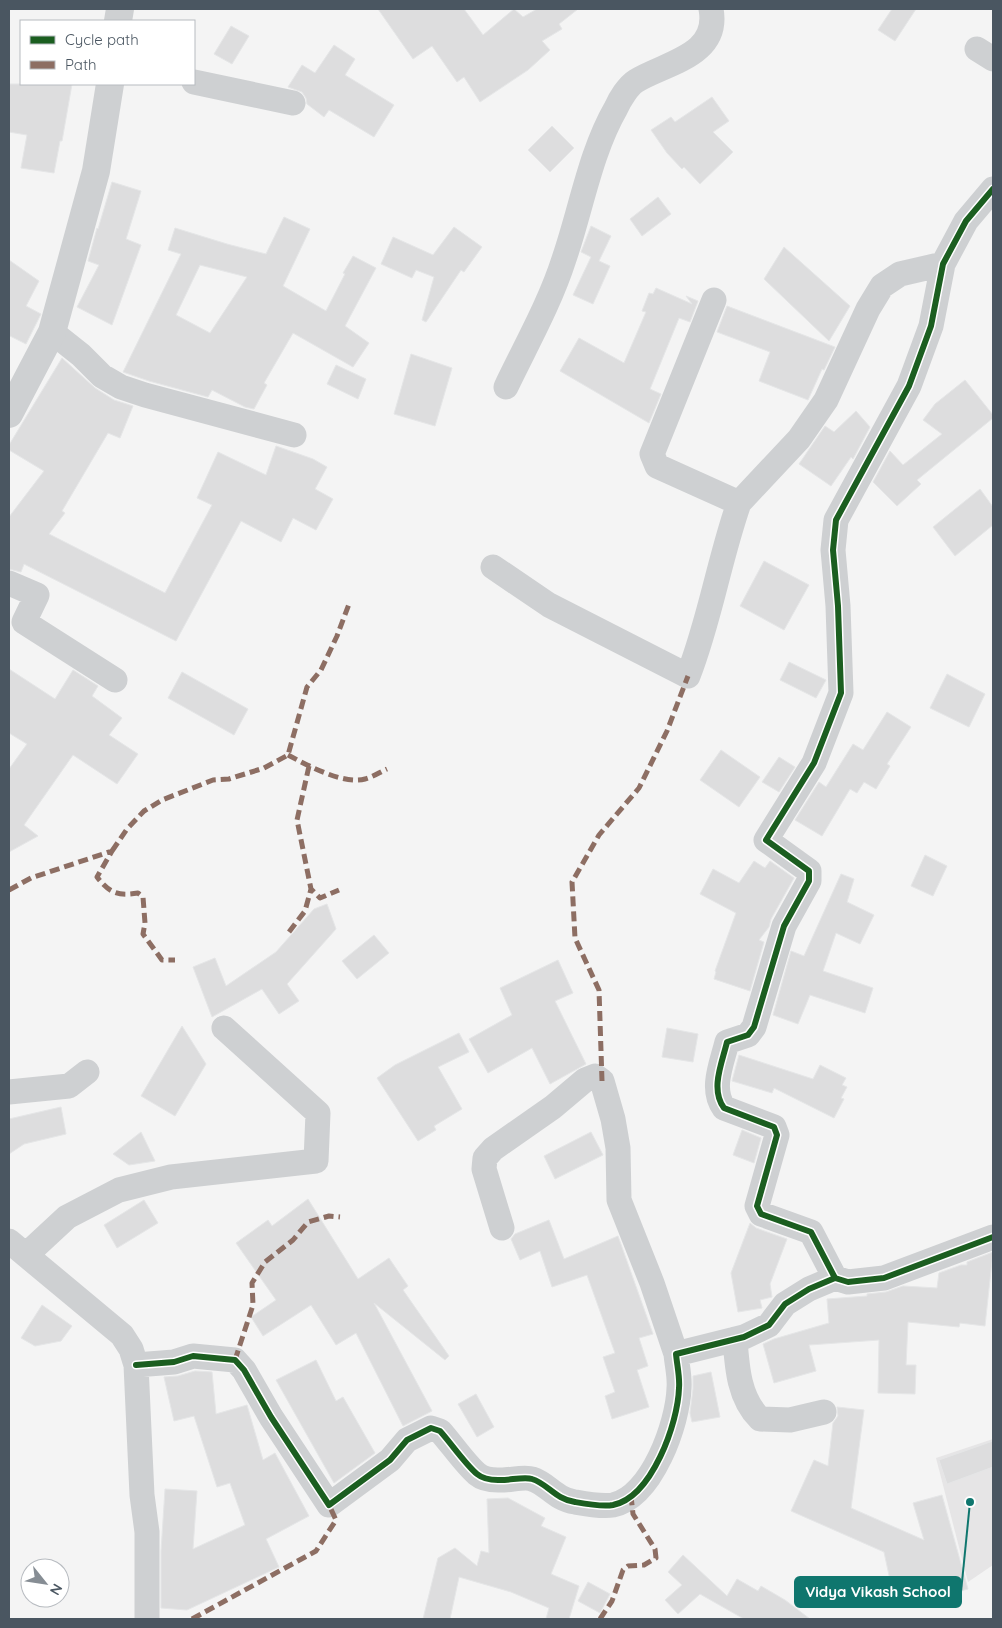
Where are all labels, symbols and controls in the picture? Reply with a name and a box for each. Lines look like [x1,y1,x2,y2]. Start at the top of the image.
legend [20,20,195,85]
text: Cycle path [65,30,139,49]
text: Path [65,55,97,74]
north arrow [20,1558,70,1608]
callout: Vidya Vikash School [795,1577,961,1607]
text: N [46,1581,67,1598]
text: Vidya Vikash School [805,1582,951,1601]

